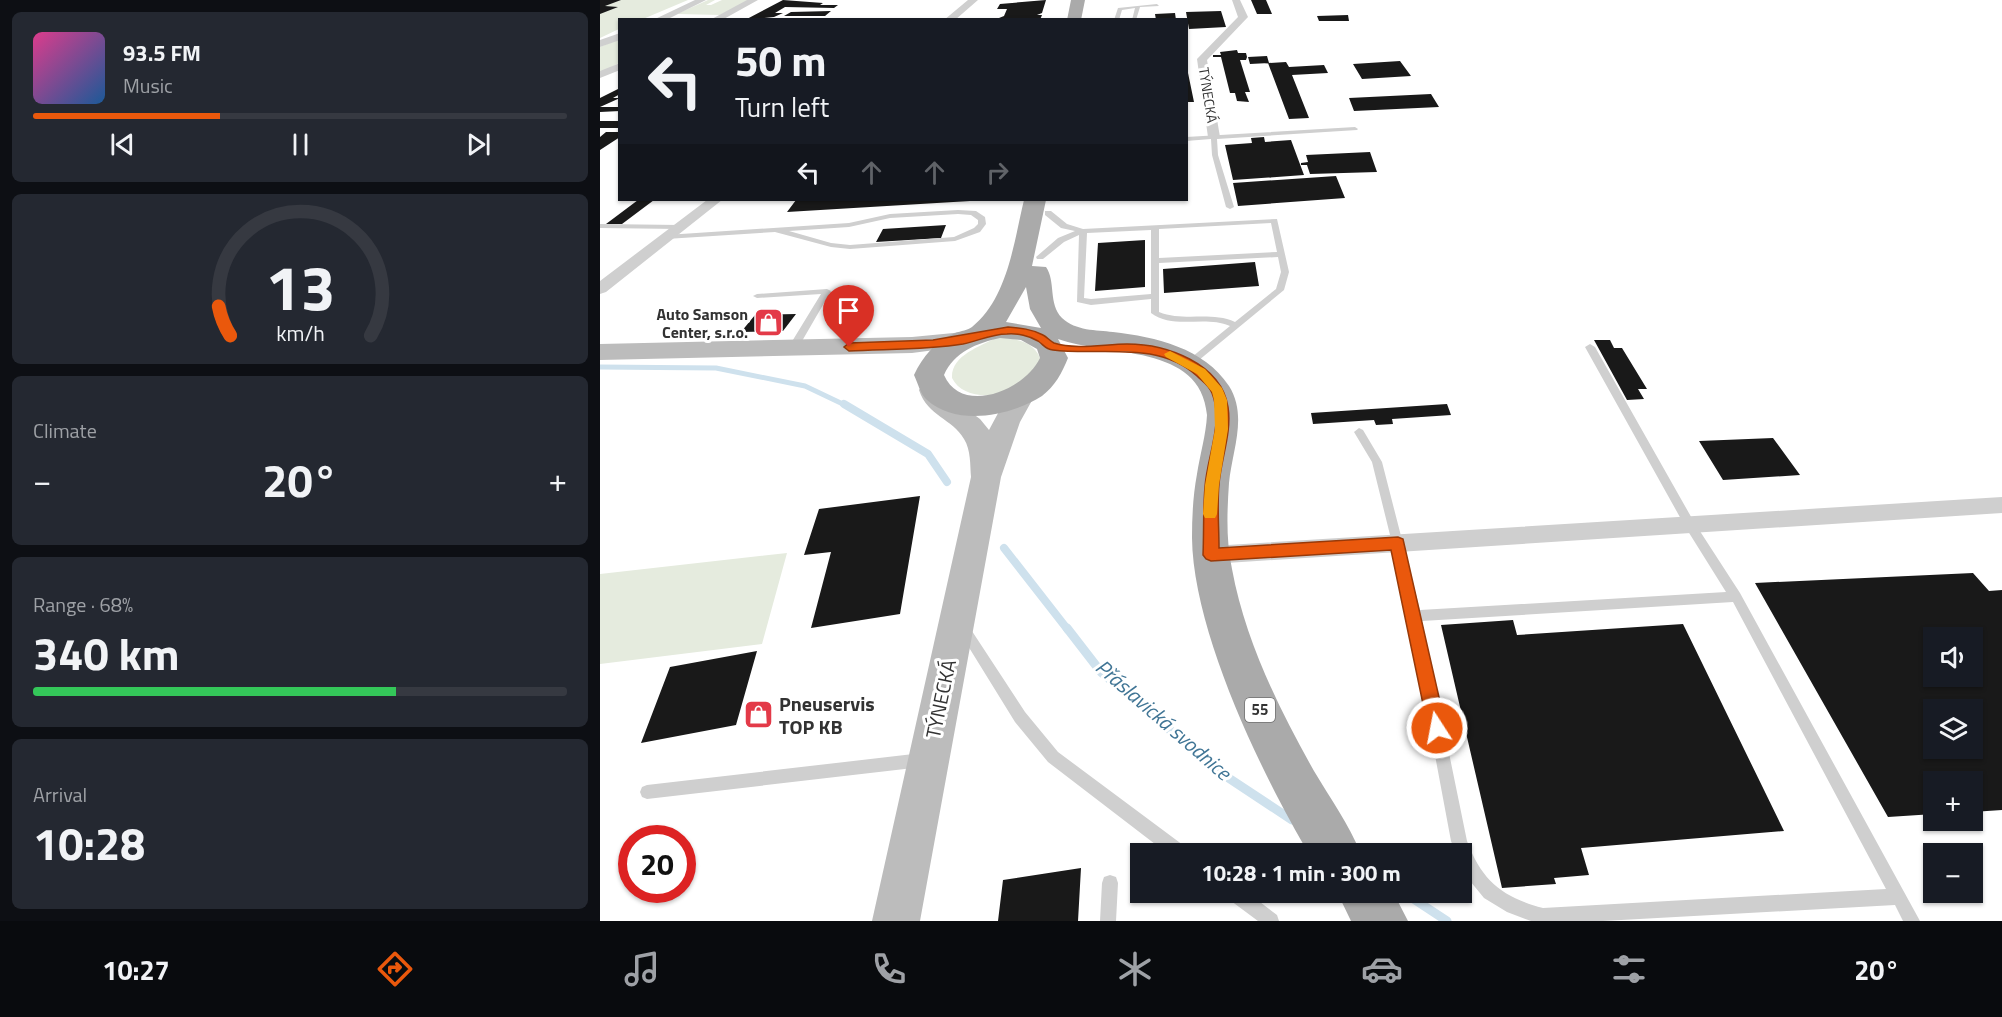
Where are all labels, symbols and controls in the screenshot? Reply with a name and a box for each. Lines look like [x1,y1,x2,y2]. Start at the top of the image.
text: 50 m [735,28,827,92]
text: 93.5 FM [123,36,201,70]
icon: left [636,42,714,120]
street label: TÝNECKÁ [1194,66,1223,125]
text: Music [123,70,173,101]
text: Turn left [735,86,829,127]
icon: previous [106,128,139,161]
icon: pause [284,128,317,161]
icon: next [462,128,495,161]
icon: left [792,156,825,189]
icon: ahead [855,156,888,189]
icon: ahead [918,156,951,189]
icon: right [981,156,1014,189]
text: 13 [265,239,335,334]
pin [823,285,874,347]
icon: arrive [832,294,865,327]
place label: Auto Samson Center, s.r.o. [656,302,748,344]
shop icon: Auto Samson Center, s.r.o. [753,307,785,339]
text: km/h [276,317,324,349]
text: Climate [33,415,97,446]
text: 20° [262,446,338,514]
text: − [33,455,51,505]
text: + [549,455,567,505]
text: Range · 68% [33,589,133,620]
text: 340 km [33,619,179,687]
map controls [1923,627,1983,903]
button: sound [1923,627,1983,687]
water label: Přáslavická svodnice [1089,651,1240,788]
street label: TÝNECKÁ [917,657,964,741]
place label: Pneuservis TOP KB [779,688,875,742]
position arrow [1405,696,1469,760]
road number: 55 [1245,698,1275,722]
shop icon: Pneuservis TOP KB [742,699,774,731]
button: layers [1923,699,1983,759]
button: + [1923,771,1983,831]
text: Arrival [33,779,87,810]
text: 10:28 [33,809,145,877]
speed limit sign: 20 [618,825,696,903]
button: − [1923,843,1983,903]
text: 10:28 · 1 min · 300 m [1201,856,1401,890]
icon: directions [374,948,416,990]
icon: music [621,948,663,990]
icon: phone [868,948,910,990]
icon: climate [1114,948,1156,990]
icon: car [1361,948,1403,990]
icon: filters [1608,948,1650,990]
text: 10:27 [102,949,170,990]
text: 20° [1854,949,1900,990]

